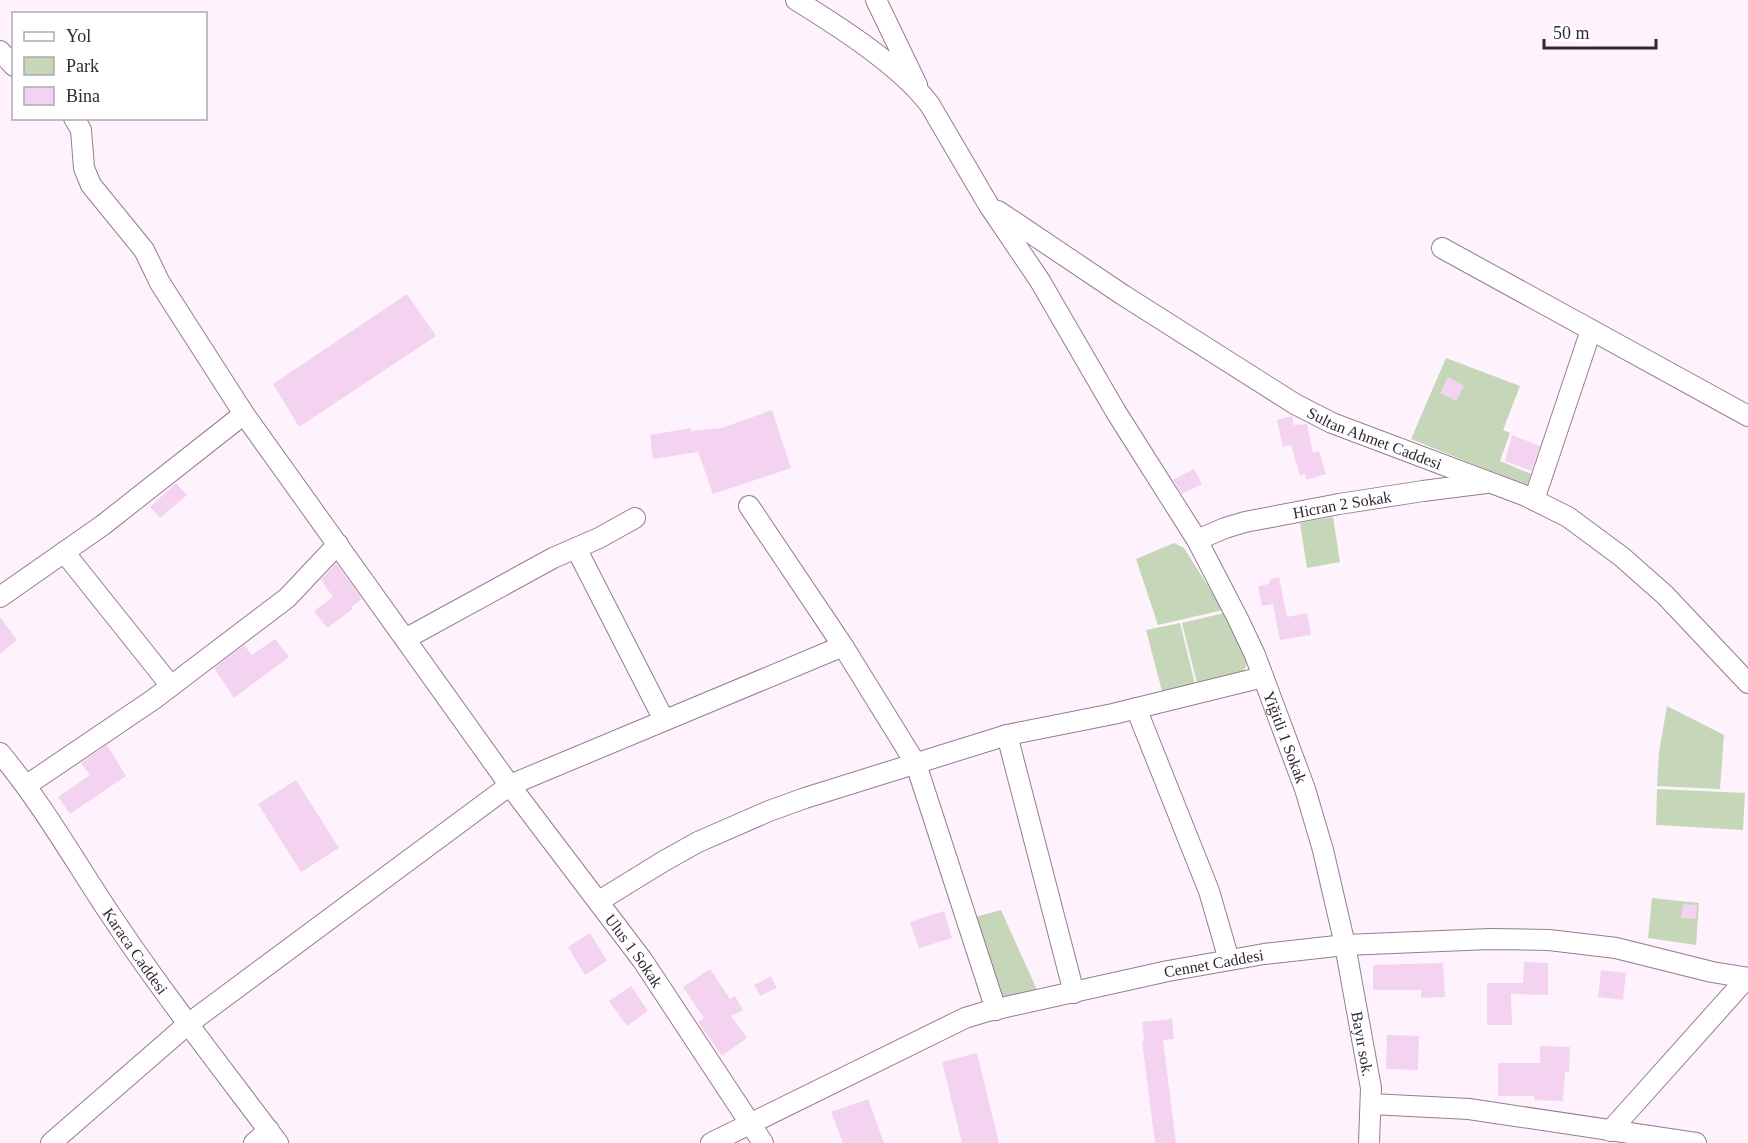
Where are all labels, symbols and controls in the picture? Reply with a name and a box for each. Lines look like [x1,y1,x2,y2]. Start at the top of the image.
legend [12,12,207,120]
scale bar [1544,12,1656,50]
text: 50 m [1553,23,1590,43]
text: Yol [66,26,91,46]
text: Park [66,56,99,76]
text: Bina [66,86,100,106]
street label: Sultan Ahmet Caddesi [1304,404,1445,473]
street label: Hicran 2 Sokak [1291,488,1392,522]
street label: Yiğitli 1 Sokak [1260,689,1310,786]
street label: Karaca Caddesi [99,905,171,998]
street label: Ulus 1 Sokak [602,911,666,991]
street label: Cennet Caddesi [1163,946,1266,981]
street label: Bayır sok. [1348,1010,1377,1078]

